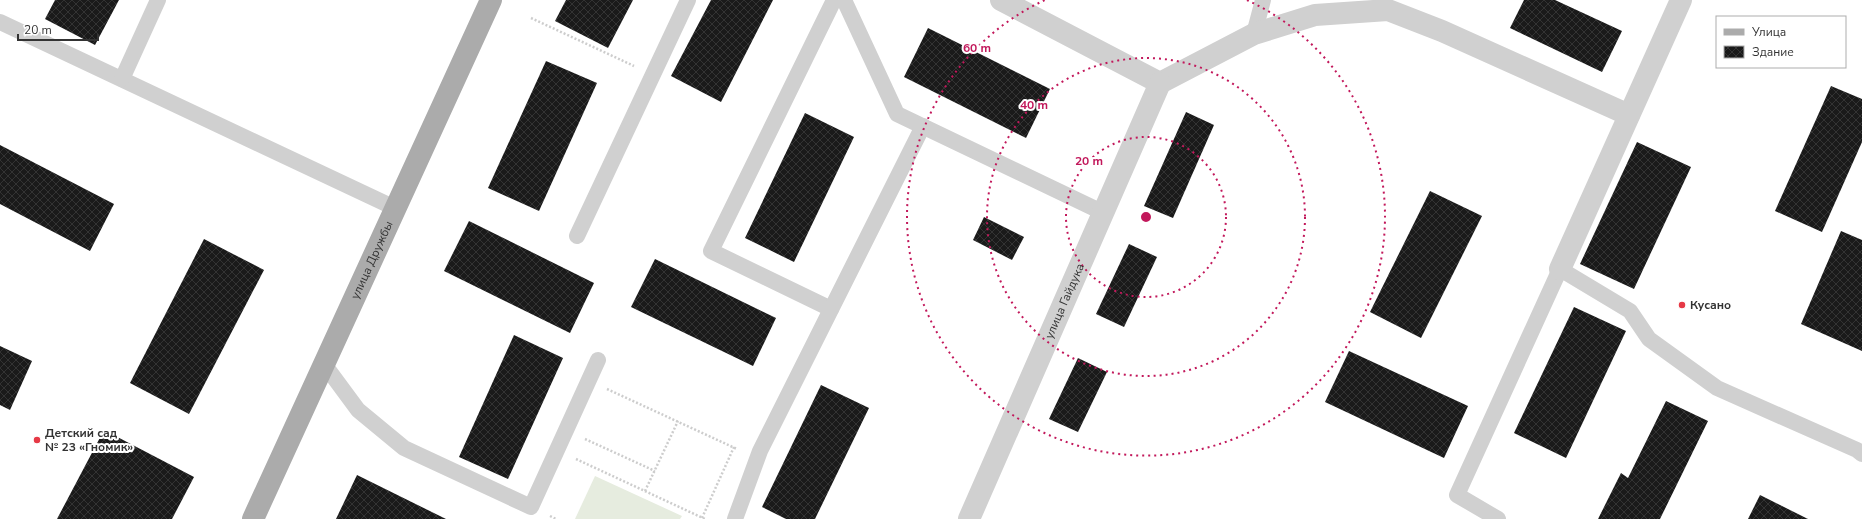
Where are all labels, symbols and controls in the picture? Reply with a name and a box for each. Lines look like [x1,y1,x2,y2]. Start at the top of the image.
scale bar [18,16,98,42]
legend [1716,16,1846,68]
text: 20 m [24,22,52,38]
text: Улица [1751,24,1786,40]
text: 60 m [963,40,991,56]
text: Здание [1752,44,1794,60]
text: 40 m [1020,97,1048,113]
text: 20 m [1075,153,1103,169]
centre of rings [1139,210,1153,224]
street label: улица Дружбы [347,218,397,302]
street label: улица Гайдука [1041,261,1088,341]
place label: Кусано [1690,297,1731,313]
marker: Кусано [1677,300,1687,310]
place label: Детский сад № 23 «Гномик» [45,425,133,455]
marker: Детский сад № 23 «Гномик» [32,435,42,445]

